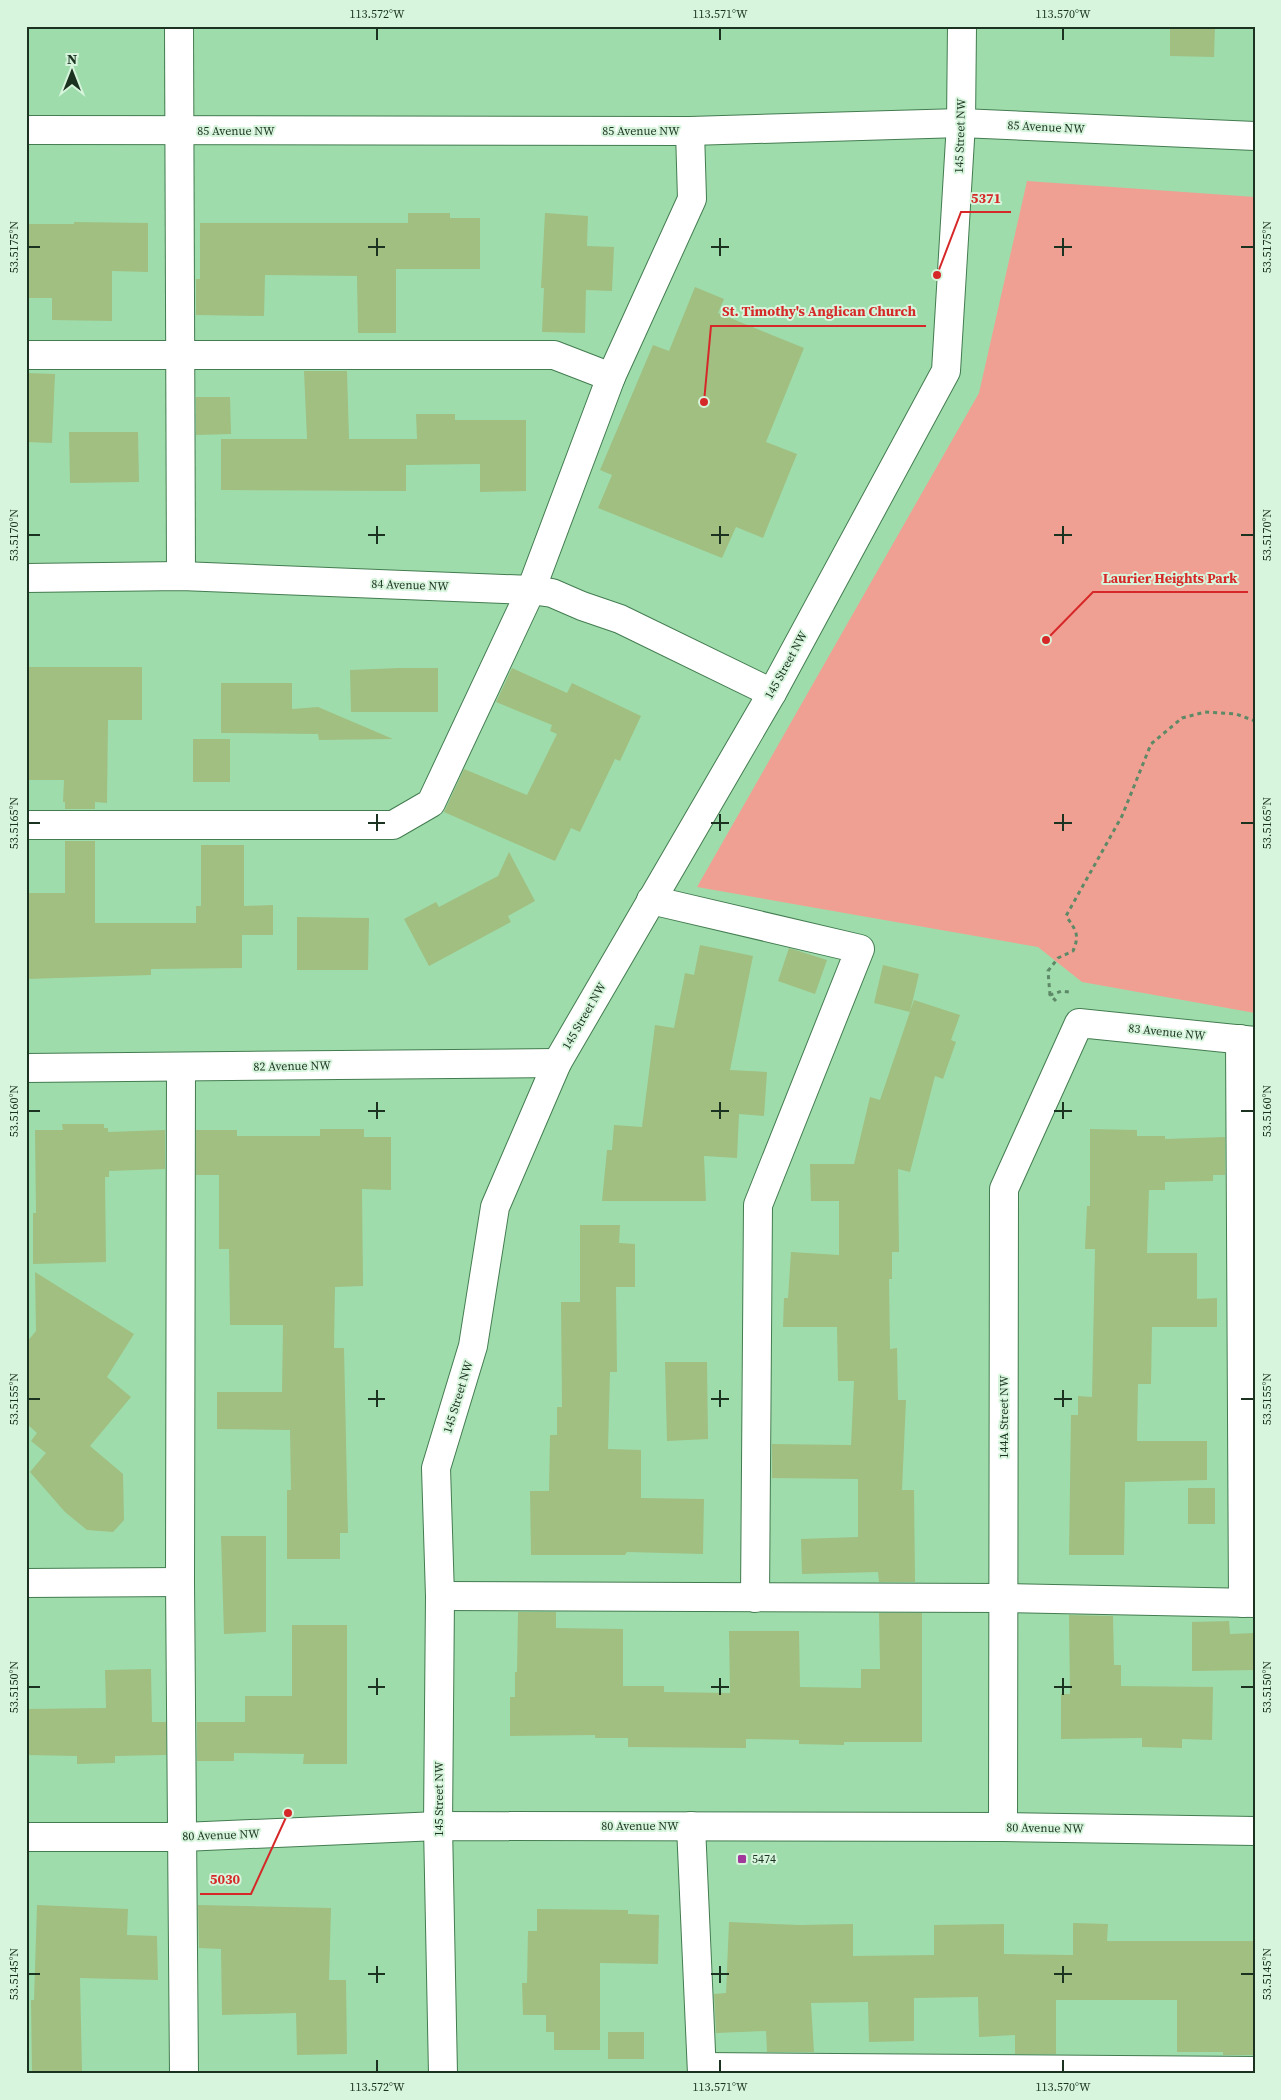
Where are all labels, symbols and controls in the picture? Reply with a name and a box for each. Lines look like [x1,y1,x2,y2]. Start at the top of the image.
text: 113.572°W [349,6,405,22]
text: 113.571°W [692,6,748,22]
text: 113.570°W [1035,6,1091,22]
north arrow [48,48,98,98]
text: N [67,49,77,69]
street label: 145 Street NW [951,98,969,174]
street label: 85 Avenue NW [1007,117,1085,137]
street label: 85 Avenue NW [197,123,275,139]
street label: 85 Avenue NW [602,123,680,139]
callout: 5371 [961,183,1011,212]
text: 5371 [971,188,1001,208]
text: 53.5175°N [6,221,22,273]
text: 53.5175°N [1259,221,1275,273]
callout: St. Timothy's Anglican Church [711,297,926,326]
text: St. Timothy's Anglican Church [722,301,916,321]
text: 53.5170°N [6,509,22,561]
text: 53.5170°N [1259,509,1275,561]
callout: Laurier Heights Park [1093,563,1248,592]
text: Laurier Heights Park [1103,568,1238,588]
street label: 84 Avenue NW [371,576,449,594]
street label: 145 Street NW [761,628,811,702]
text: 53.5165°N [6,797,22,849]
text: 53.5165°N [1259,797,1275,849]
street label: 145 Street NW [558,979,610,1052]
street label: 83 Avenue NW [1128,1020,1207,1044]
street label: 82 Avenue NW [253,1057,331,1075]
text: 53.5160°N [6,1085,22,1137]
text: 53.5160°N [1259,1085,1275,1137]
street label: 145 Street NW [439,1358,477,1435]
text: 53.5155°N [6,1373,22,1425]
text: 53.5155°N [1259,1373,1275,1425]
street label: 144A Street NW [996,1375,1012,1458]
text: 53.5150°N [6,1661,22,1713]
text: 53.5150°N [1259,1661,1275,1713]
street label: 145 Street NW [431,1761,447,1836]
street label: 80 Avenue NW [601,1818,679,1834]
street label: 80 Avenue NW [1006,1819,1084,1837]
street label: 80 Avenue NW [182,1826,260,1844]
place label: 5474 [752,1851,776,1867]
marker: 5474 [736,1853,748,1865]
callout: 5030 [200,1865,251,1894]
text: 5030 [210,1869,241,1889]
text: 53.5145°N [6,1948,22,2000]
text: 53.5145°N [1259,1948,1275,2000]
text: 113.572°W [349,2079,405,2095]
text: 113.571°W [692,2079,748,2095]
text: 113.570°W [1035,2079,1091,2095]

